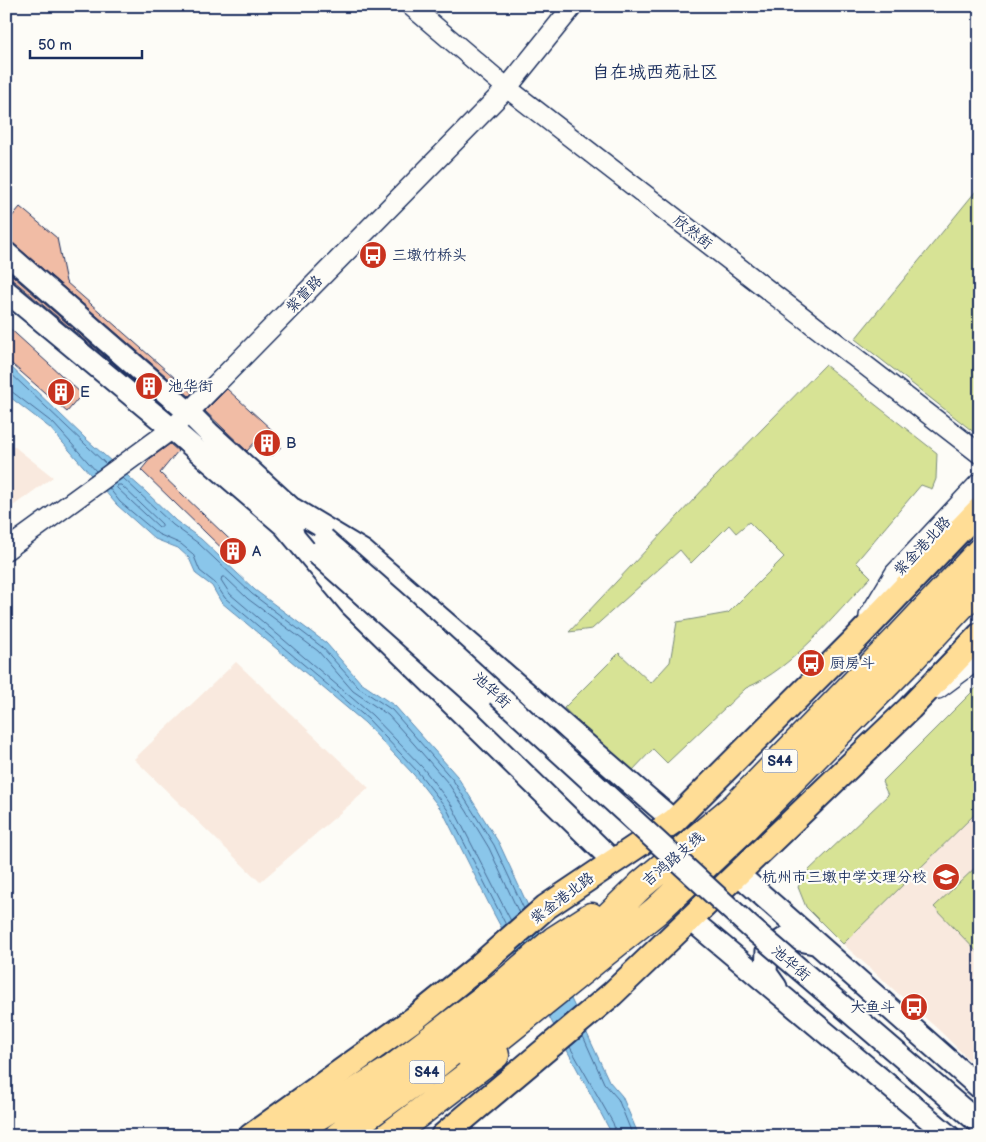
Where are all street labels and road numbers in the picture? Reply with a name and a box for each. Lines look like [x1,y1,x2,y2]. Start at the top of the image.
street label: 欣然街 [669,211,716,254]
street label: 紫萱路 [282,272,327,317]
street label: 紫金港北路 [890,512,955,580]
street label: 池华街 [469,668,515,713]
road number: S44 [762,749,798,772]
street label: 吉鸿路支线 [638,828,708,891]
street label: 紫金港北路 [527,868,598,929]
street label: 池华街 [767,941,814,985]
road number: S44 [410,1060,444,1084]

